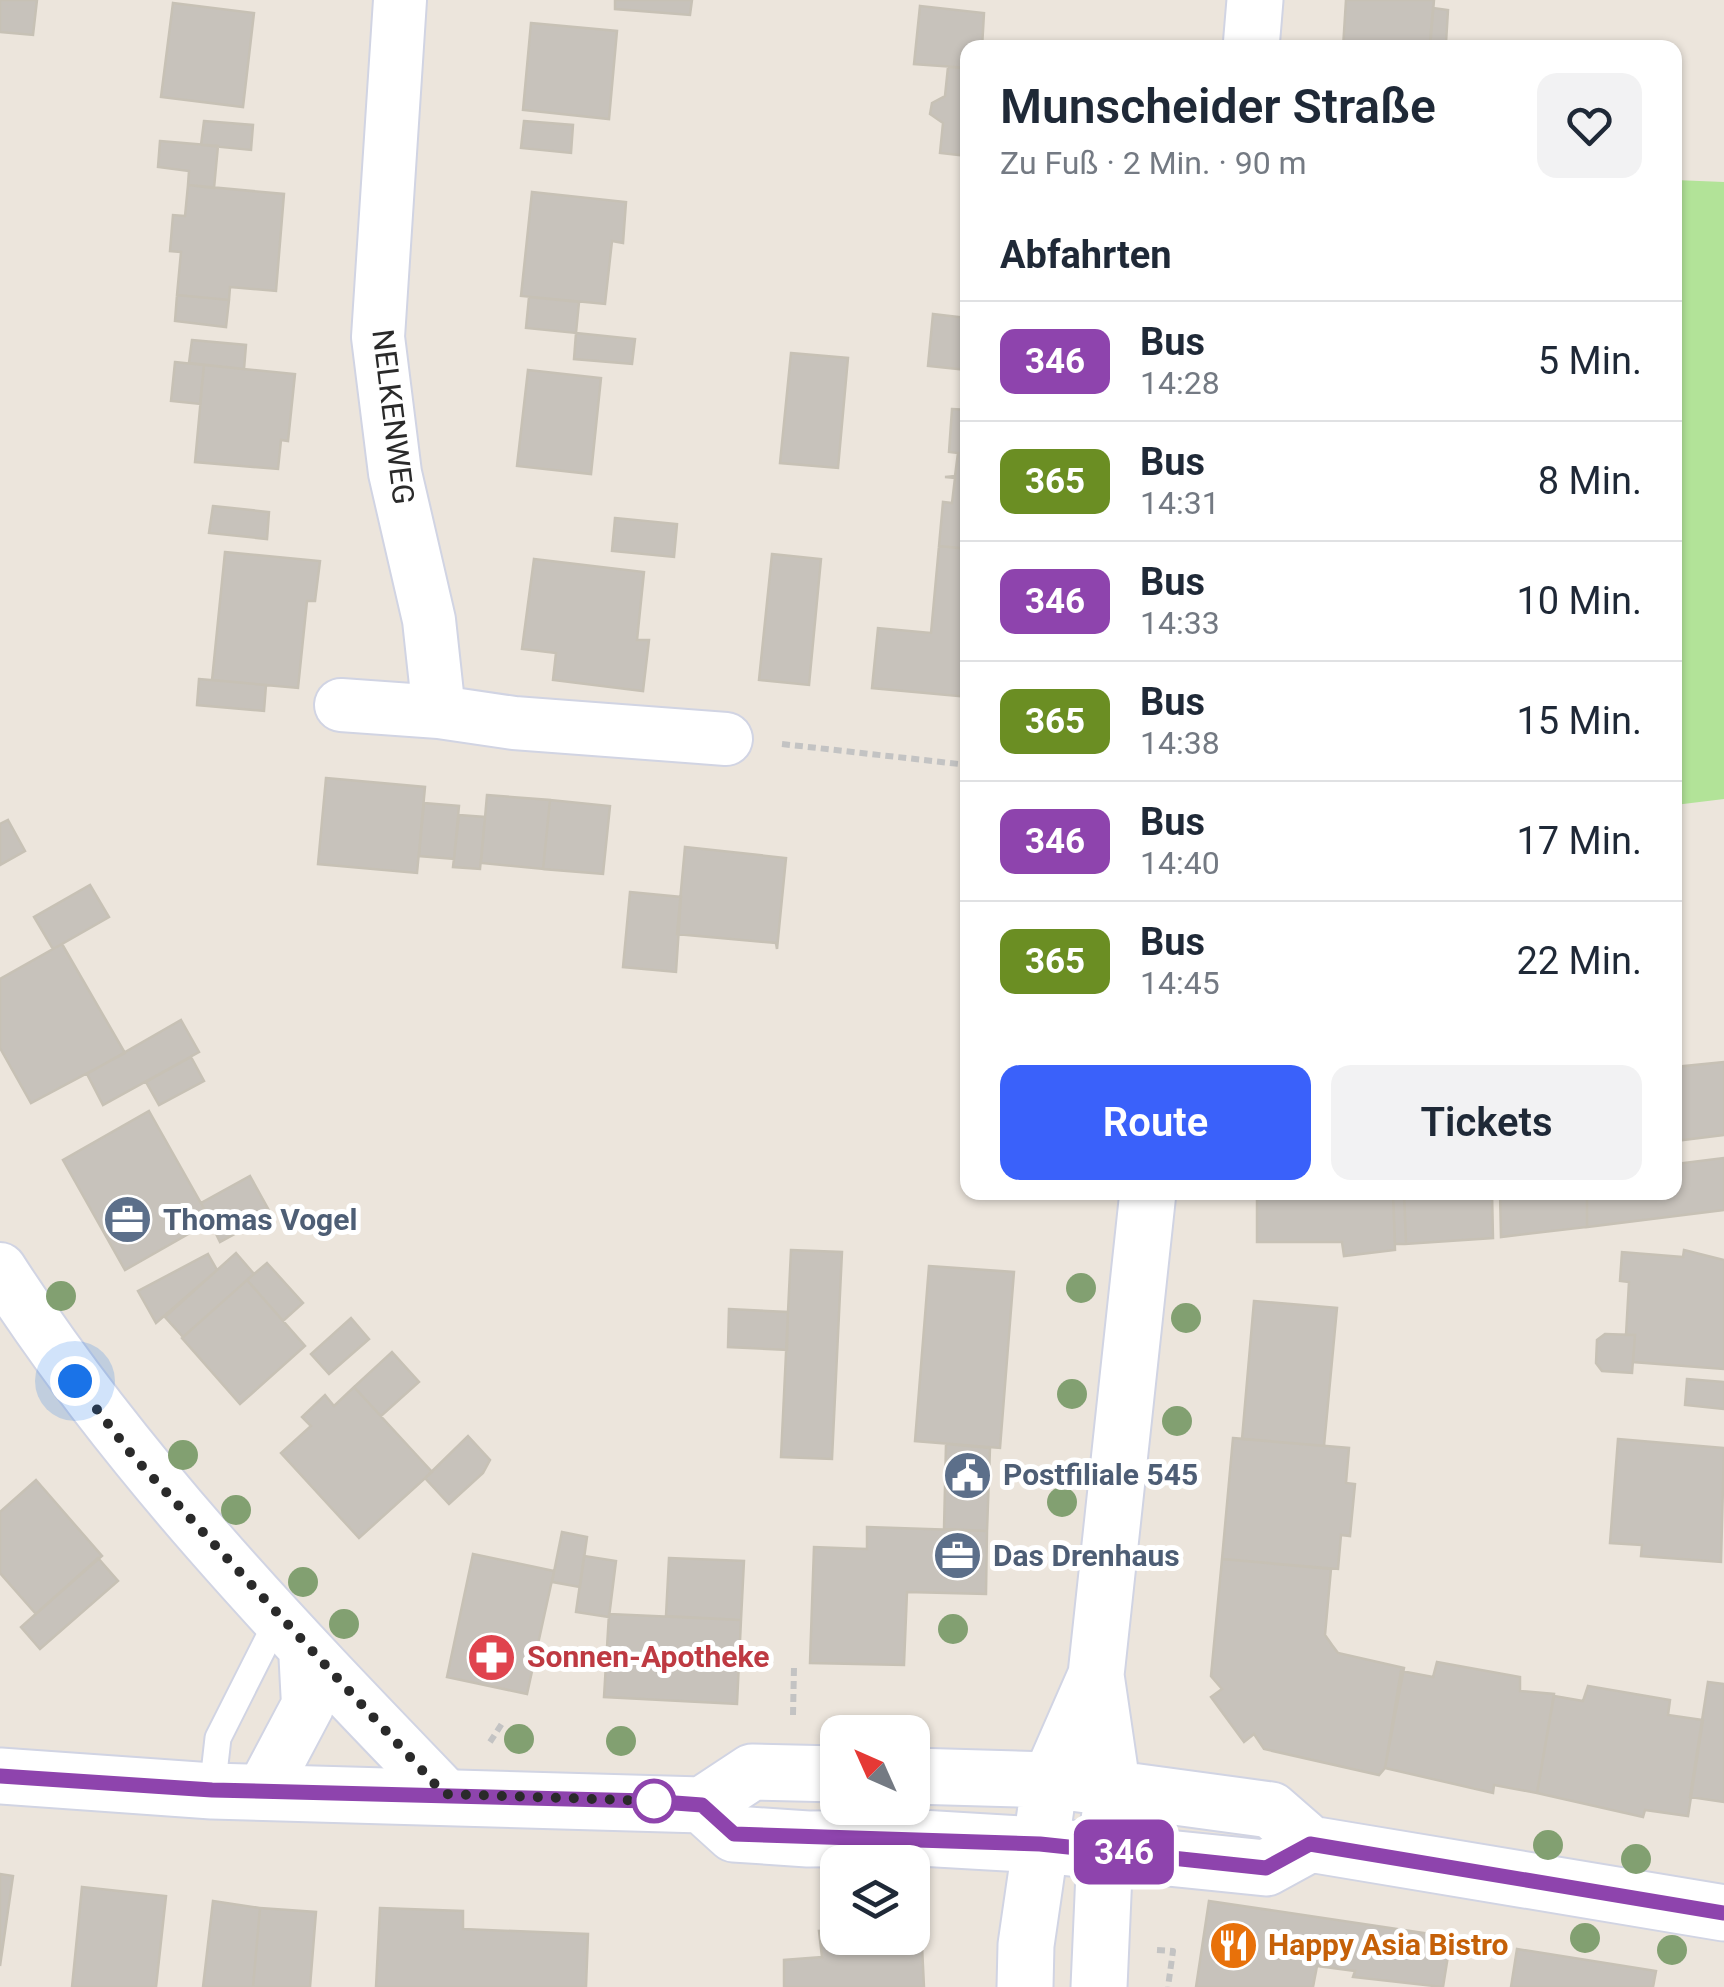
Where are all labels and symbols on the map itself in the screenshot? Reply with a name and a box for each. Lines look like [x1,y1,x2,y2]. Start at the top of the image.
street label: NELKENWEG [365,327,422,506]
office icon: Thomas Vogel [102,1194,154,1246]
place label: Thomas Vogel [163,1202,357,1237]
your location [50,1356,100,1406]
public building icon: Postfiliale 545 [942,1449,994,1501]
place label: Postfiliale 545 [1003,1457,1198,1492]
office icon: Das Drenhaus [932,1530,984,1582]
place label: Das Drenhaus [993,1538,1180,1573]
pharmacy icon: Sonnen-Apotheke [466,1631,518,1683]
place label: Sonnen-Apotheke [527,1639,769,1674]
north arrow [820,1715,930,1825]
unlabelled marker [633,1780,675,1822]
line badge: 346 [1066,1820,1182,1884]
restaurant icon: Happy Asia Bistro [1207,1919,1259,1971]
place label: Happy Asia Bistro [1268,1927,1509,1962]

